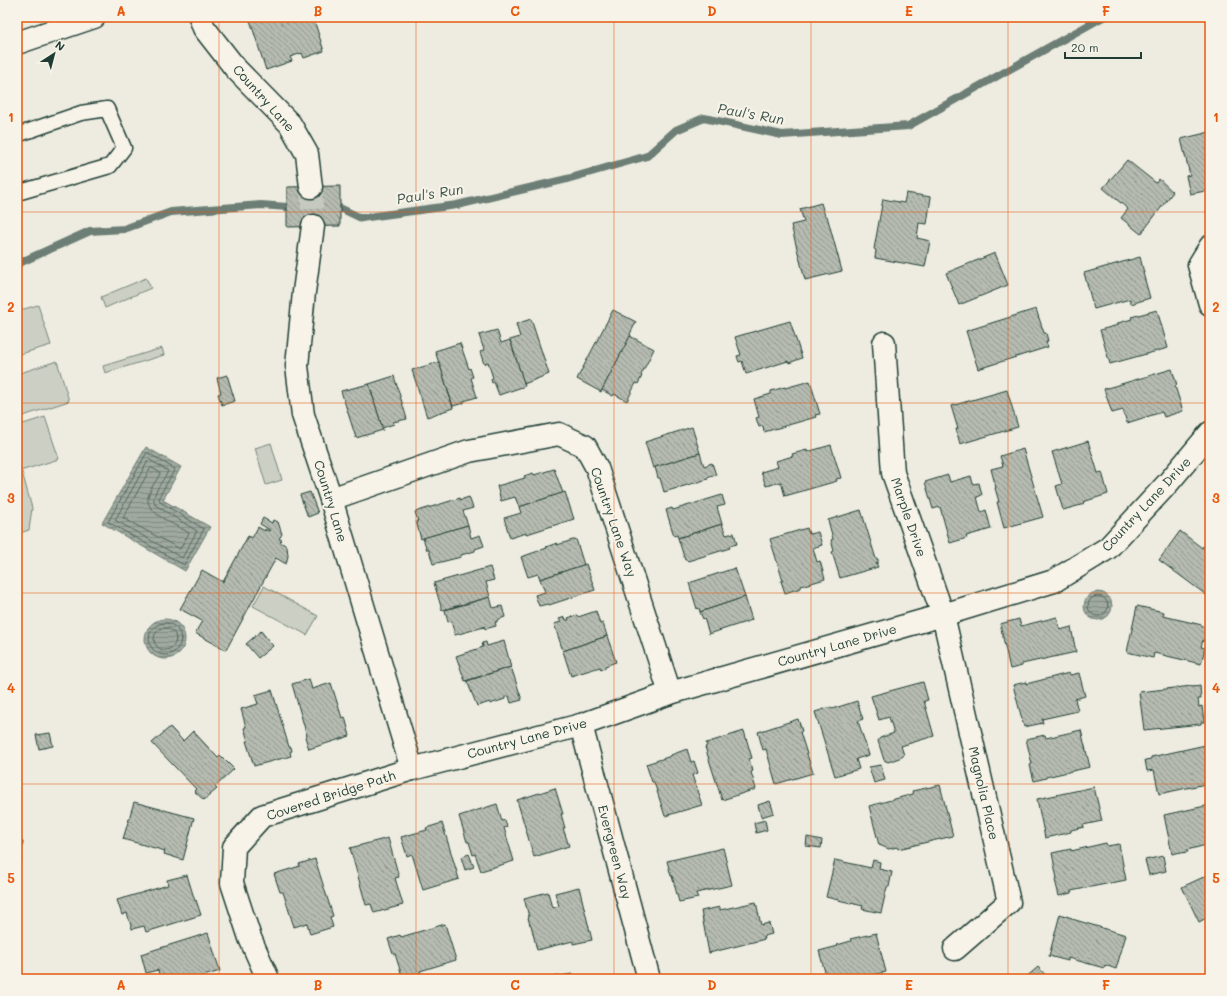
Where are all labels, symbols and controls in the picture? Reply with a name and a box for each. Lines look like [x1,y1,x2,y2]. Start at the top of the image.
text: A [116,2,126,19]
text: B [314,2,323,19]
text: C [510,2,520,19]
text: D [707,2,717,19]
text: E [905,2,913,19]
text: F [1102,2,1110,19]
north arrow [34,34,74,74]
scale bar [1065,34,1141,60]
text: N [52,37,68,54]
text: 20 m [1071,39,1099,55]
street label: Country Lane [230,61,299,135]
water label: Paul's Run [716,98,786,129]
text: 1 [8,108,14,125]
text: 1 [1213,108,1219,125]
water label: Paul's Run [395,179,465,208]
text: 2 [7,298,15,315]
text: 2 [1212,298,1220,315]
street label: Country Lane Drive [1097,453,1194,555]
street label: Country Lane [311,458,352,544]
street label: Country Lane Way [588,465,641,579]
street label: Marple Drive [888,475,931,559]
text: 3 [7,489,15,506]
text: 3 [1212,489,1220,506]
street label: Country Lane Drive [775,619,898,670]
text: 4 [7,679,15,696]
text: 4 [1212,679,1220,696]
street label: Country Lane Drive [465,713,589,762]
street label: Magnolia Place [965,744,1004,841]
street label: Covered Bridge Path [264,766,397,823]
street label: Evergreen Way [595,803,636,901]
text: 5 [7,869,15,886]
text: 5 [1212,869,1220,886]
text: A [116,976,126,993]
text: B [314,976,323,993]
text: C [510,976,520,993]
text: D [707,976,717,993]
text: E [905,976,913,993]
text: F [1102,976,1110,993]

